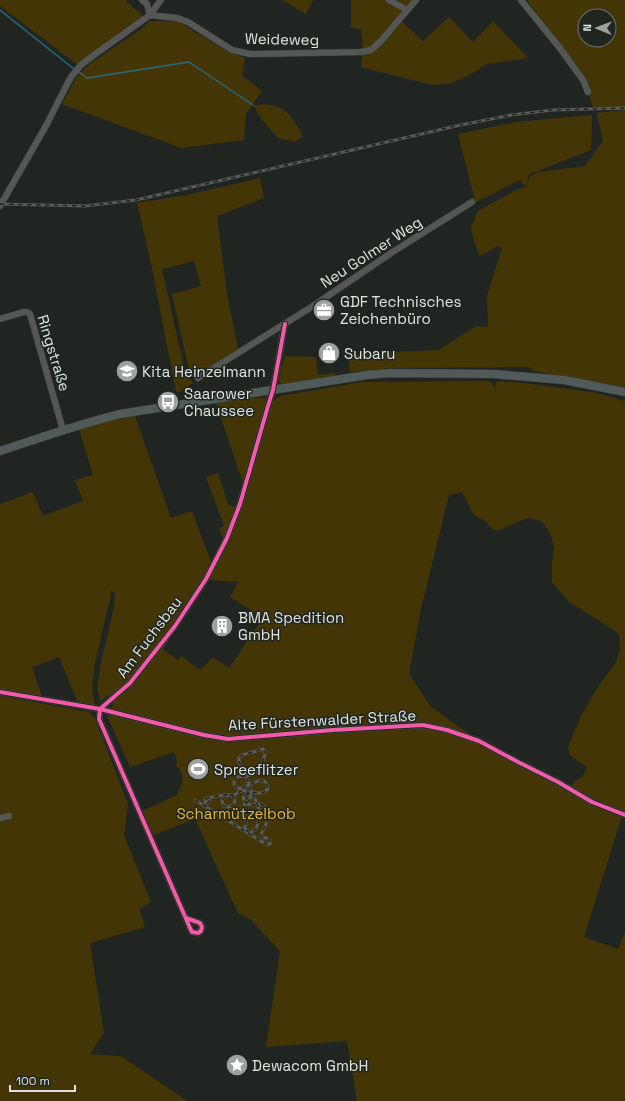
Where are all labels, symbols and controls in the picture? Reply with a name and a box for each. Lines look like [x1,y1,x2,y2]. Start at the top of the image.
north arrow [577,8,617,48]
text: N [580,24,594,32]
street label: Weideweg [245,29,319,49]
street label: Neu Golmer Weg [317,212,425,292]
place label: GDF Technisches Zeichenbüro [340,292,462,328]
office icon: GDF Technisches Zeichenbüro [311,297,337,323]
street label: Ringstraße [33,312,75,394]
shop icon: Subaru [316,340,342,366]
place label: Subaru [344,344,396,363]
school or university icon: Kita Heinzelmann [114,358,140,384]
place label: Kita Heinzelmann [142,362,266,381]
place label: Saarower Chaussee [184,384,254,420]
bus stop icon: Saarower Chaussee [155,389,181,415]
street label: Am Fuchsbau [112,593,186,681]
place label: BMA Spedition GmbH [238,608,344,644]
building icon: BMA Spedition GmbH [209,613,235,639]
street label: Alte Fürstenwalder Straße [227,706,417,734]
sports icon: Spreeflitzer [185,756,211,782]
place label: Spreeflitzer [214,760,299,779]
park label: Scharmützelbob [176,804,296,823]
place icon: Dewacom GmbH [224,1052,250,1078]
place label: Dewacom GmbH [252,1056,368,1075]
scale bar [10,1067,75,1093]
text: 100 m [16,1073,50,1089]

